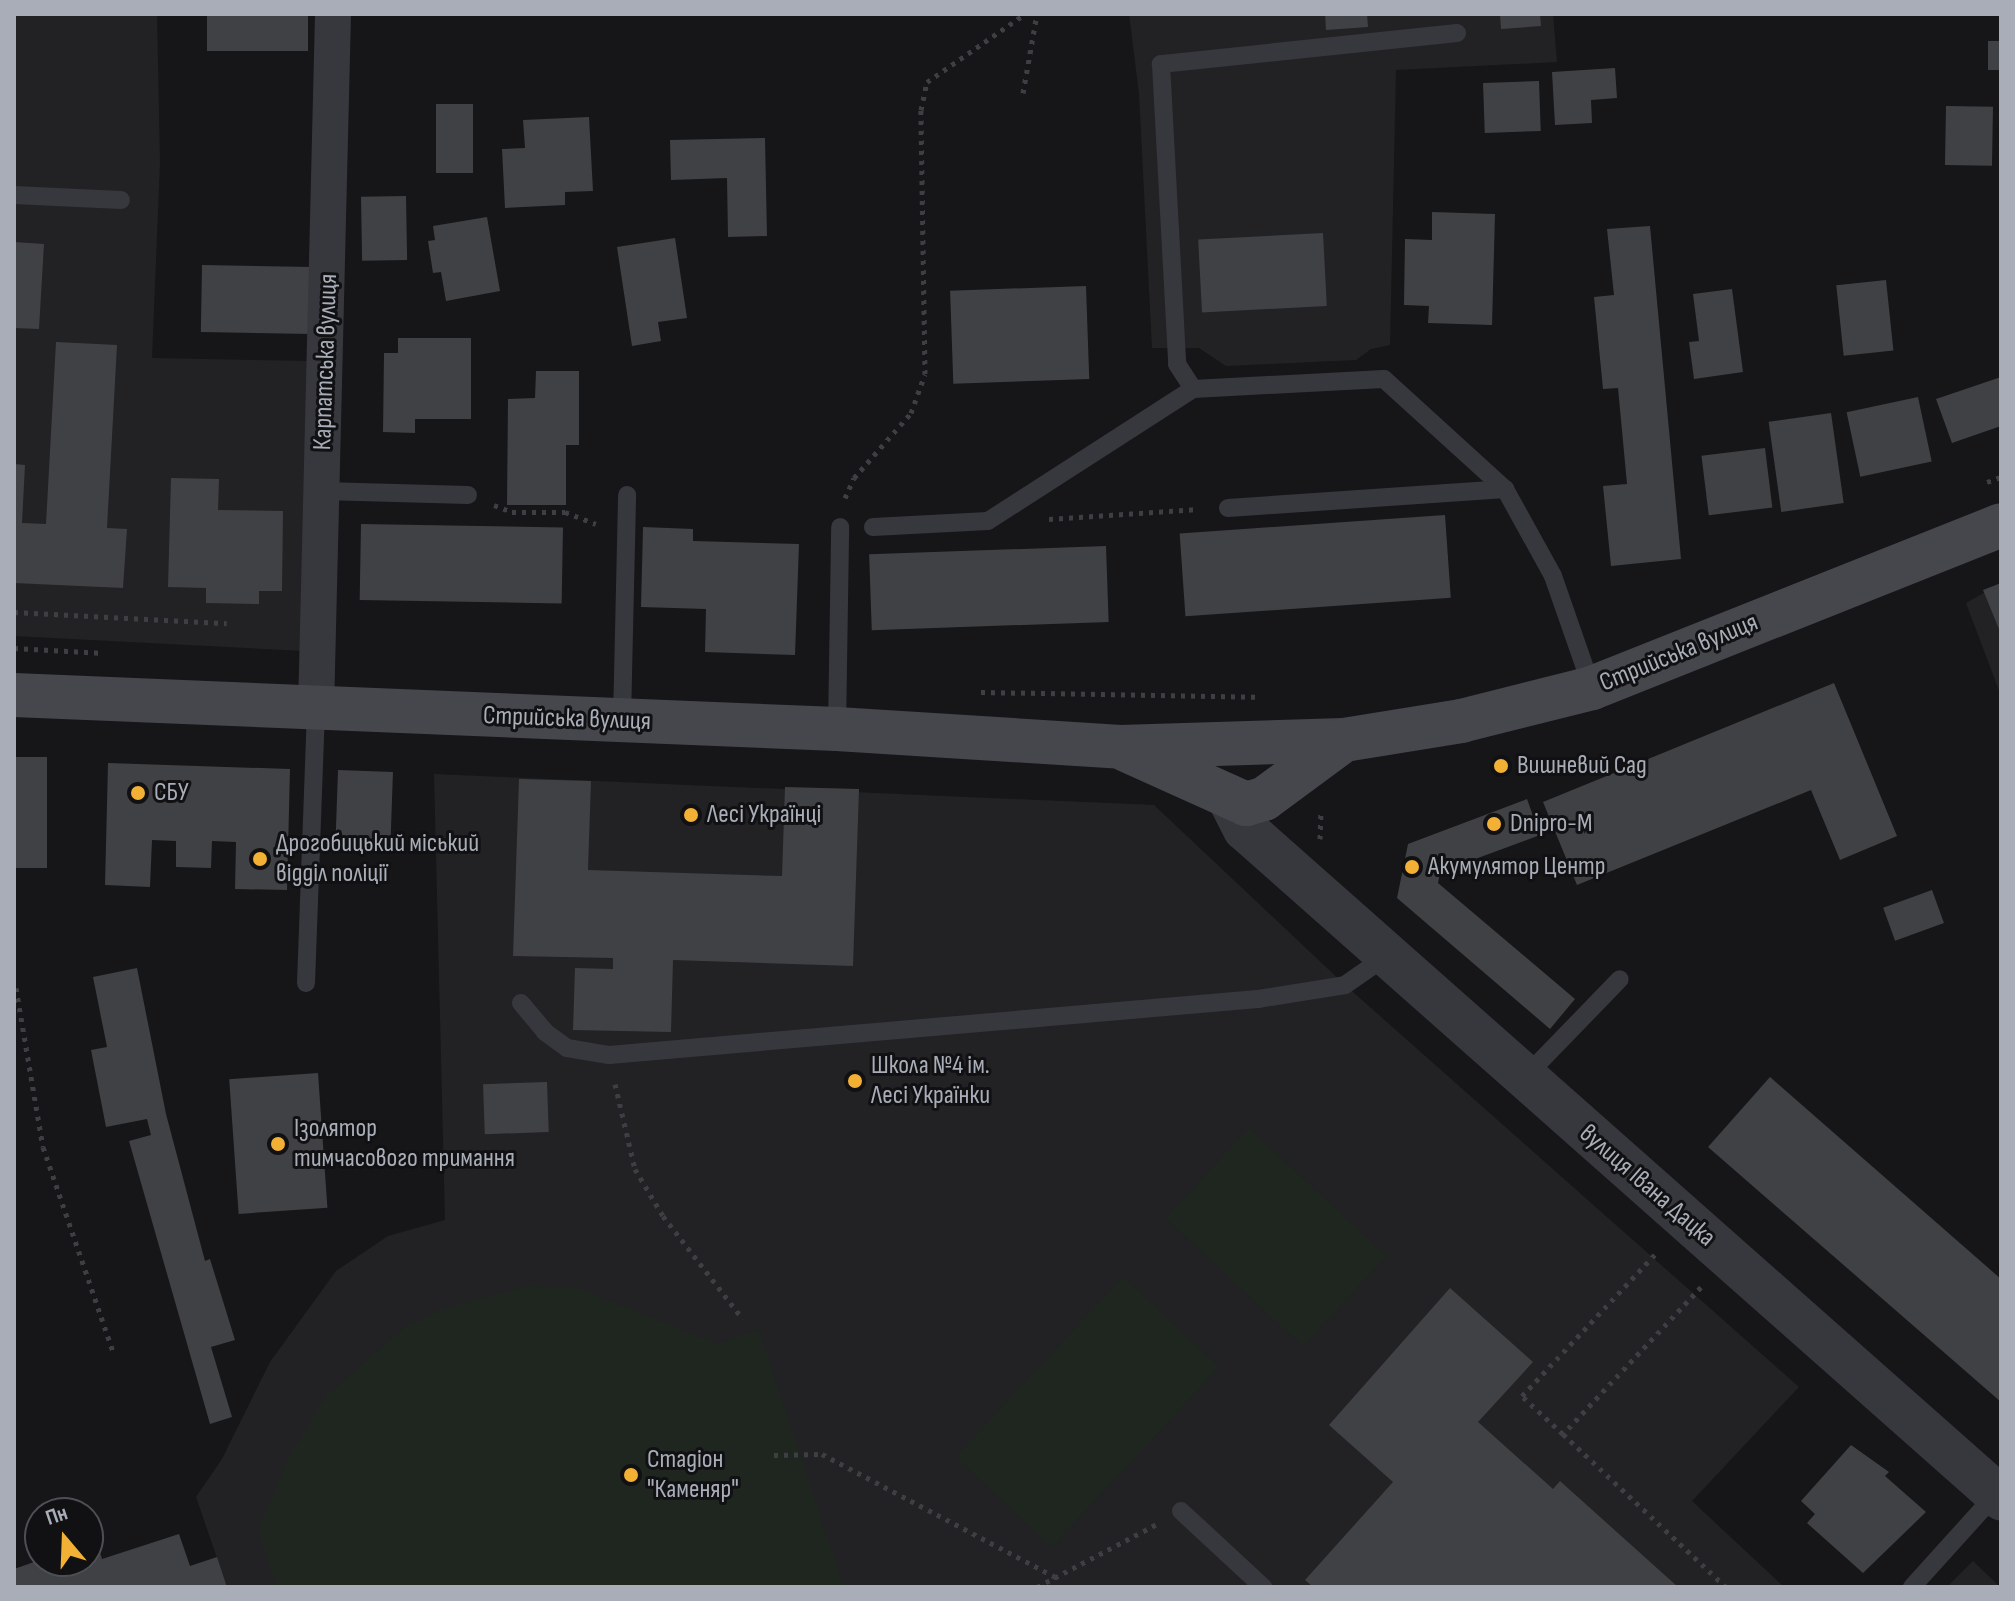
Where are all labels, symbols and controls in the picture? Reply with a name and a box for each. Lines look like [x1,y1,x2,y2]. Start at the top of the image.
street label: Карпатська вулиця [307,273,345,451]
street label: Стрийська вулиця [1595,607,1763,699]
street label: Стрийська вулиця [483,700,651,738]
place label: Вишневий Сад [1517,750,1647,782]
marker: Вишневий Сад [1492,757,1510,775]
place label: СБУ [154,777,189,809]
marker: СБУ [129,784,147,802]
place label: Лесі Українці [707,799,821,831]
marker: Лесі Українці [682,806,700,824]
place label: Dnipro-M [1510,808,1592,840]
marker: Dnipro-M [1485,815,1503,833]
place label: Дрогобицький міський відділ поліції [276,828,479,890]
marker: Дрогобицький міський відділ поліції [251,850,269,868]
place label: Акумулятор Центр [1428,851,1606,883]
marker: Акумулятор Центр [1403,858,1421,876]
place label: Школа №4 ім. Лесі Українки [871,1050,990,1112]
marker: Школа №4 ім. Лесі Українки [846,1072,864,1090]
place label: Ізолятор тимчасового тримання [294,1113,515,1174]
street label: вулиця Івана Дацка [1573,1118,1721,1254]
marker: Ізолятор тимчасового тримання [269,1135,287,1153]
place label: Стадіон "Каменяр" [647,1444,739,1506]
marker: Стадіон "Каменяр" [622,1466,640,1484]
north arrow [24,1497,104,1577]
text: Пн [42,1499,71,1532]

